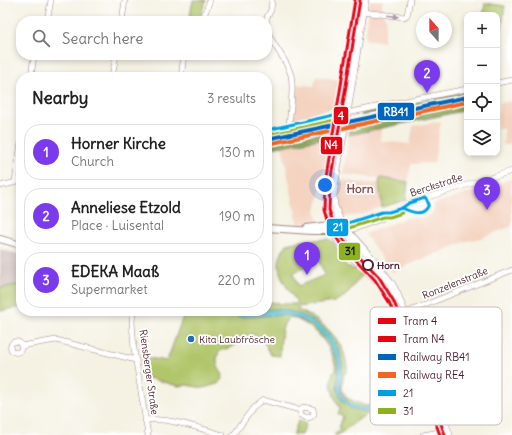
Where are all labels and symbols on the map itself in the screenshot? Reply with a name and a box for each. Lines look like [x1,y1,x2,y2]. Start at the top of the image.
one-way arrow [387,12,399,19]
north arrow [416,12,452,48]
pin: 2 [414,60,440,93]
line badge: RB41 [377,102,415,121]
text: RB41 [384,105,408,119]
line badge: 4 [333,106,349,125]
text: 4 [338,109,345,123]
line badge: N4 [320,136,343,155]
text: N4 [324,138,339,152]
street label: Berckstraße [408,170,464,200]
your location [315,175,335,195]
pin: 3 [474,177,500,210]
district label: Horn [346,181,374,196]
line badge: 21 [326,218,349,237]
text: 21 [333,220,343,234]
pin: 1 [294,242,320,275]
line badge: 31 [338,242,361,261]
text: 31 [345,244,355,258]
marker: Horn [362,259,374,271]
place label: Horn [377,259,400,272]
street label: Ronzelenstraße [420,264,490,302]
legend [370,307,502,425]
text: Tram 4 [403,314,437,328]
street label: Riensberger Straße [137,329,161,415]
text: Tram N4 [403,332,445,346]
place label: Kita Laubfrösche [199,333,275,346]
marker: Kita Laubfrösche [186,334,196,344]
text: Railway RB41 [403,350,470,364]
text: Railway RE4 [403,368,465,382]
text: 21 [403,386,413,400]
text: 31 [403,404,414,418]

